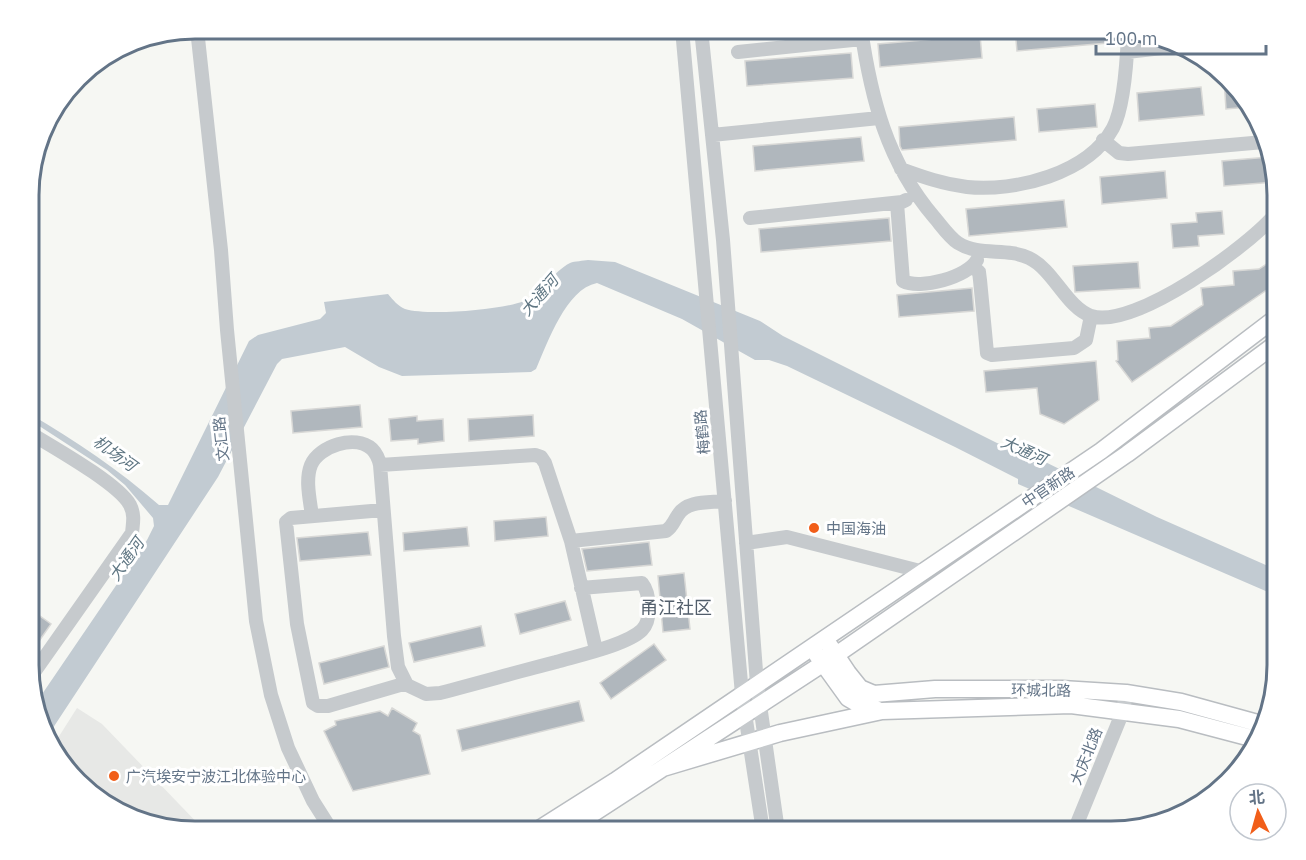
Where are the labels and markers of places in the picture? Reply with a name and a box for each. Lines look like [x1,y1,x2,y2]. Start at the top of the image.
place label: 中国海油 [826,519,886,538]
marker: 中国海油 [807,521,821,535]
place label: 广汽埃安宁波江北体验中心 [126,767,306,786]
marker: 广汽埃安宁波江北体验中心 [107,769,121,783]

